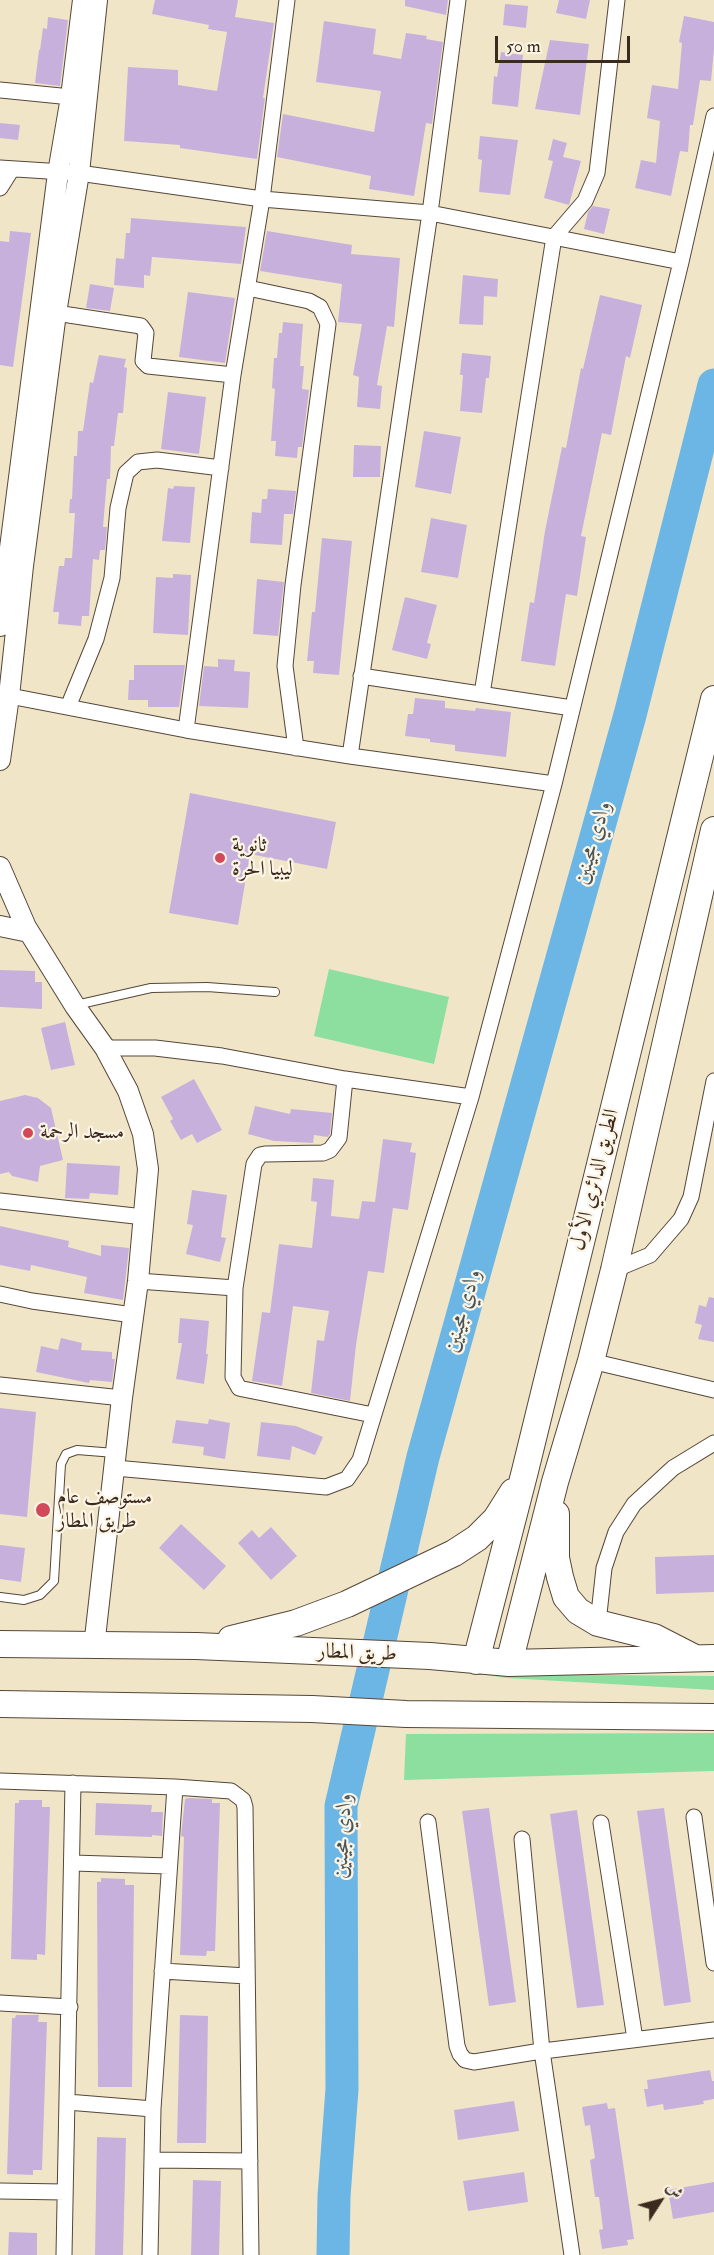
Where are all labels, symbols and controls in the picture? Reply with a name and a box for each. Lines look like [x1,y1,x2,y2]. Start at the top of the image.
scale bar [498,24,633,62]
text: 50 m [506,35,541,58]
water label: وادي مجينين [569,798,619,888]
place label: ثانوية ليبيا الحرة [232,833,293,883]
marker: ثانوية ليبيا الحرة [213,851,227,865]
street label: الطريق الدائري الأول [566,1107,626,1253]
place label: مسجد الرحمة [40,1120,124,1146]
marker: مسجد الرحمة [21,1126,35,1140]
water label: وادي مجينين [439,1266,489,1356]
place label: مستوصف عام طريق المطار [57,1485,152,1535]
marker: مستوصف عام طريق المطار [34,1501,52,1519]
street label: طريق المطار [317,1640,397,1668]
water label: وادي مجينين [329,1792,359,1880]
north arrow [630,2171,690,2231]
text: ش [662,2178,687,2203]

